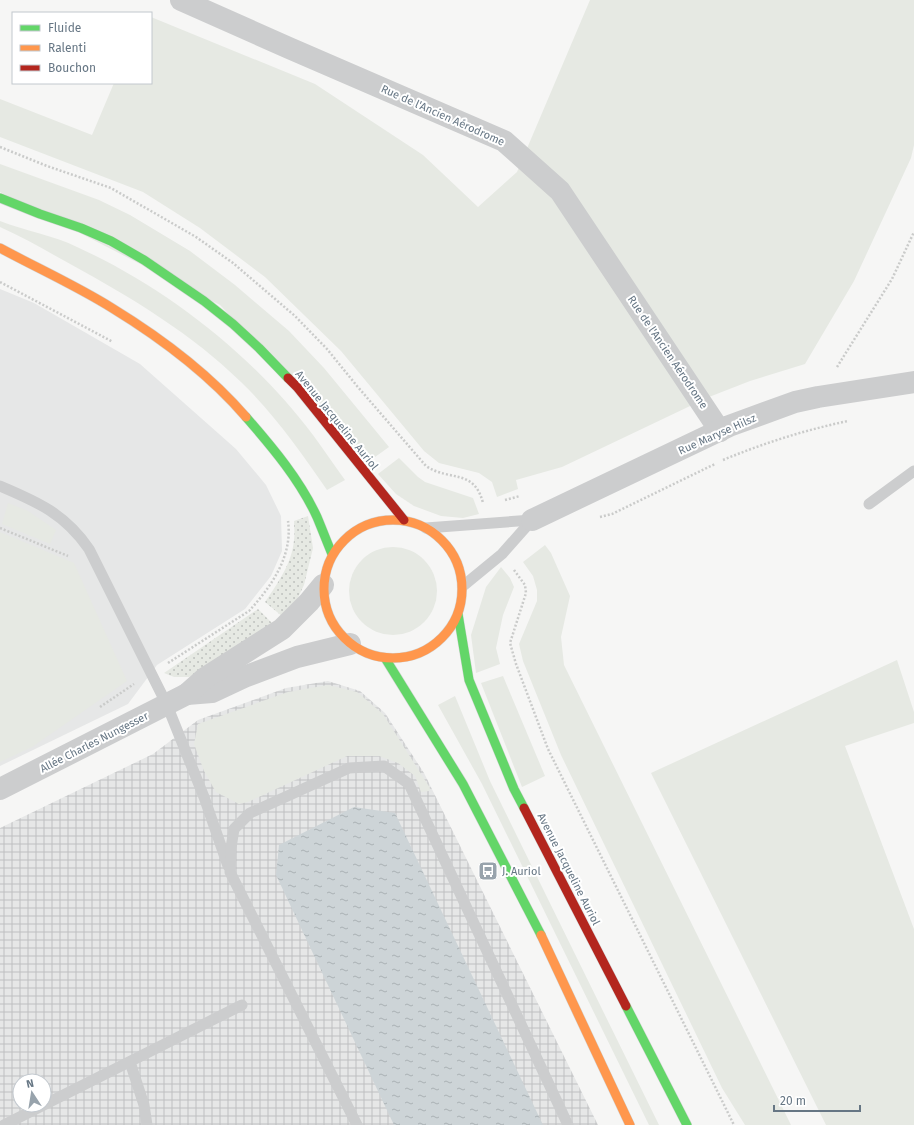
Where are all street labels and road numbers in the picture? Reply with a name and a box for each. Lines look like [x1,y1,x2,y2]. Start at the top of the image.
street label: Rue de l'Ancien Aérodrome [379,82,507,149]
street label: Rue de l'Ancien Aérodrome [625,293,710,411]
street label: Avenue Jacqueline Auriol [292,368,381,473]
street label: Rue Maryse Hilsz [676,411,758,457]
street label: Allée Charles Nungesser [38,709,151,775]
street label: Avenue Jacqueline Auriol [535,811,603,927]

